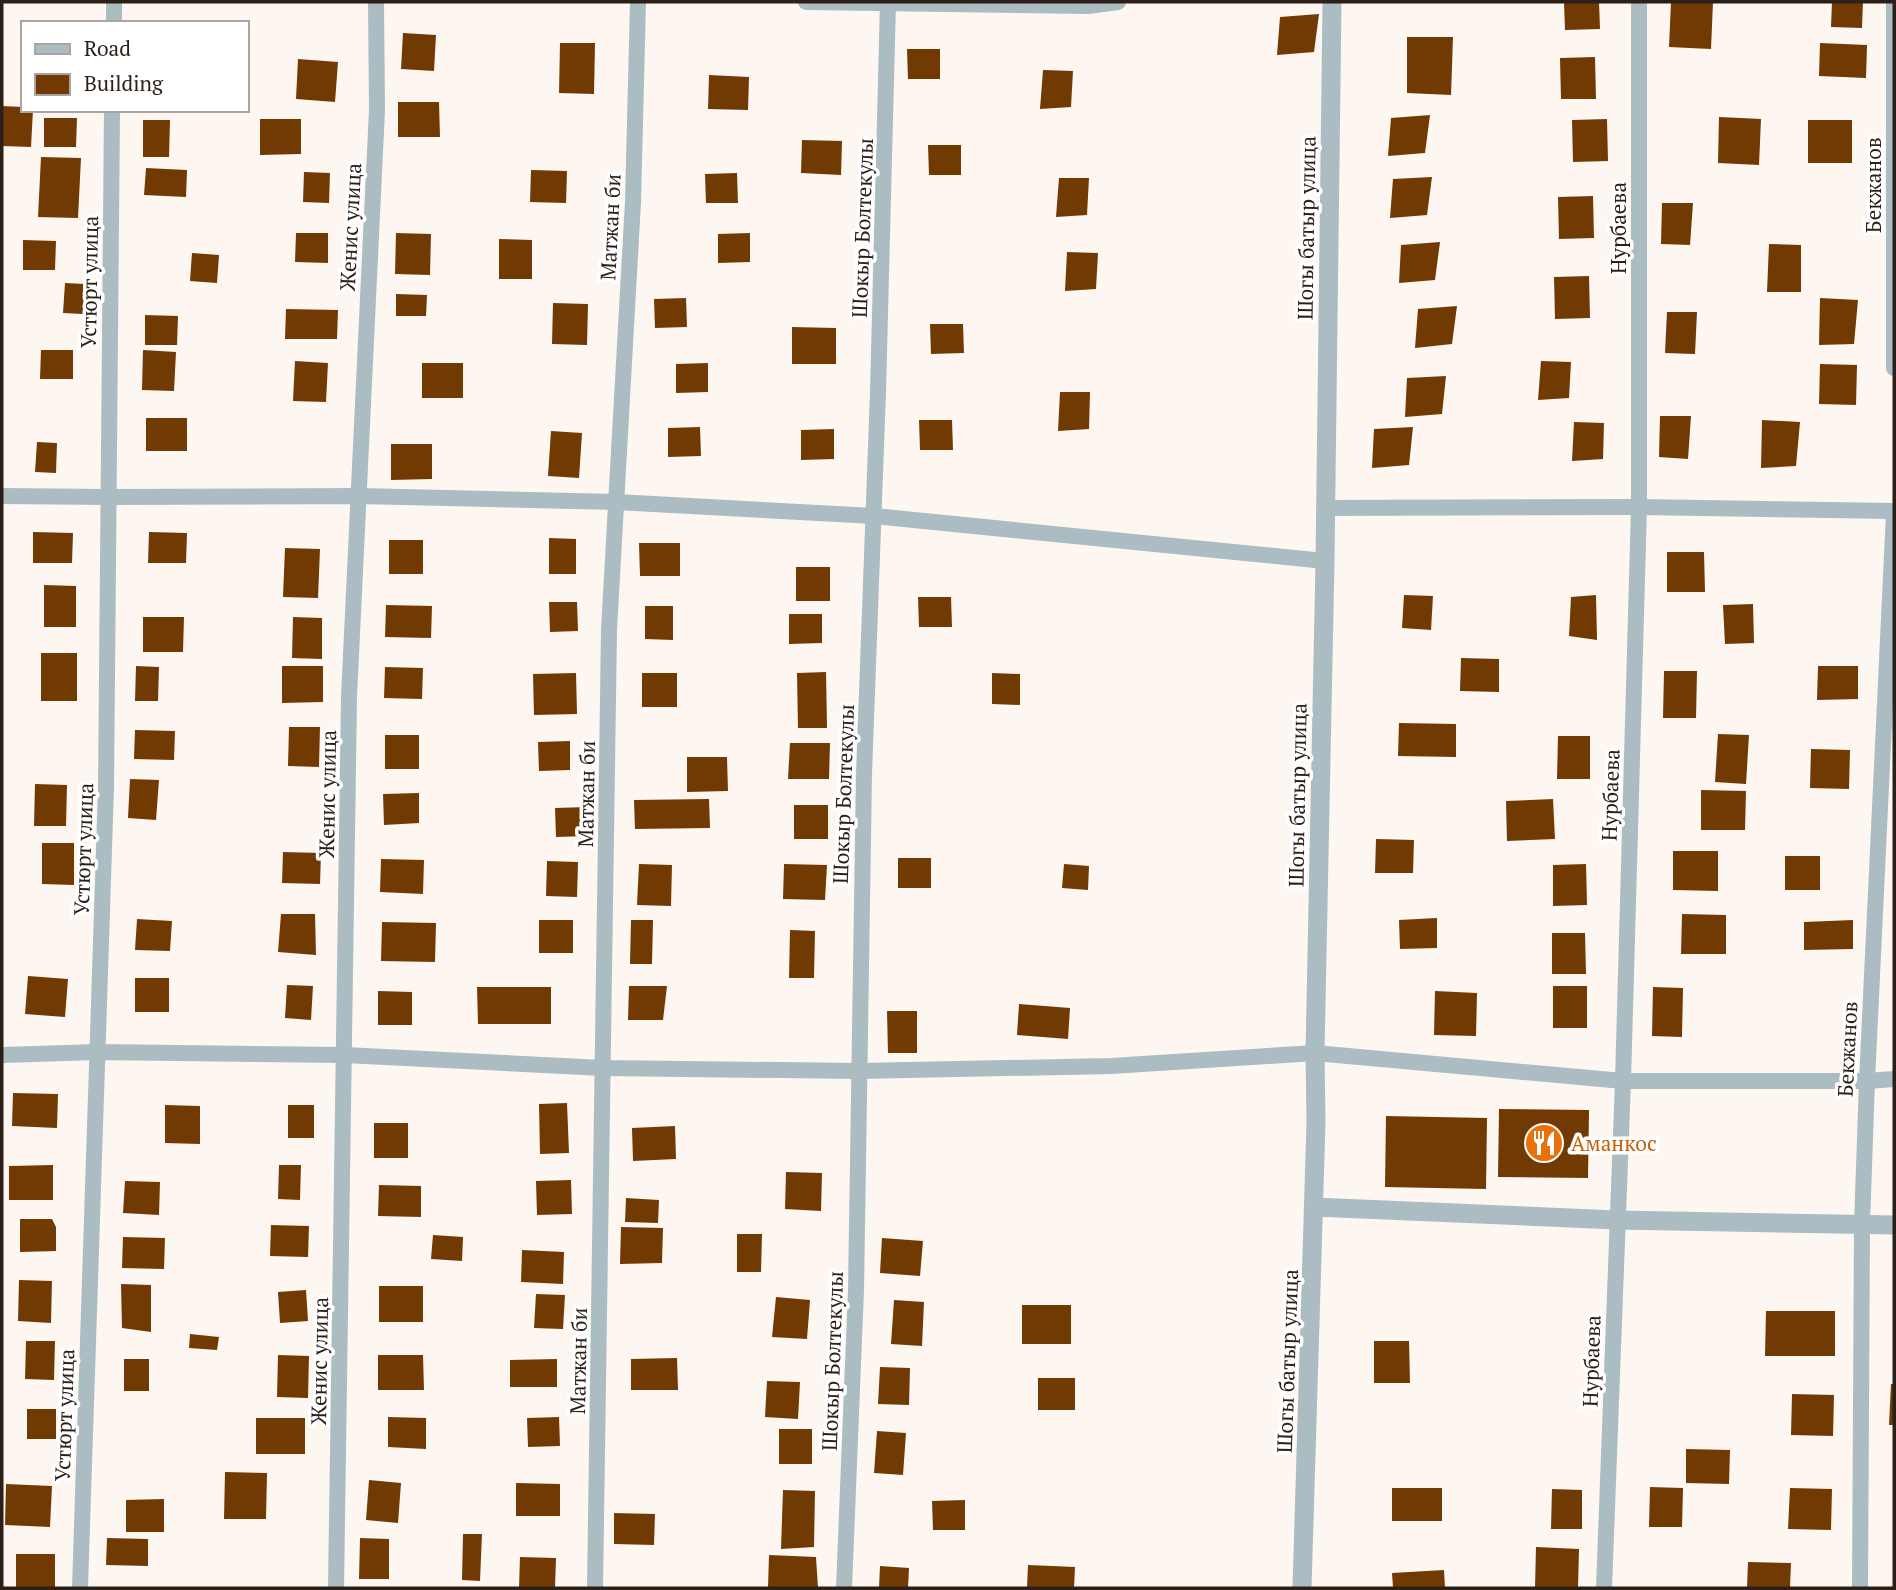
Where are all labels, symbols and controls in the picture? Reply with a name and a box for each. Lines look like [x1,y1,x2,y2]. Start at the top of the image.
legend [21,21,248,112]
text: Road [84,34,131,62]
text: Building [84,69,164,97]
street label: Шогы батыр улица [1290,135,1322,320]
street label: Бекжанов [1859,137,1887,233]
street label: Шокыр Болтекулы [845,138,879,318]
street label: Женис улица [333,162,367,292]
street label: Матжан би [593,173,627,281]
street label: Нурбаева [1604,182,1632,274]
street label: Устюрт улица [74,215,104,348]
street label: Шогы батыр улица [1281,702,1313,887]
street label: Шокыр Болтекулы [826,704,860,884]
street label: Женис улица [312,729,342,858]
street label: Матжан би [571,740,601,848]
street label: Нурбаева [1594,748,1626,841]
street label: Устюрт улица [67,782,99,916]
street label: Бекжанов [1831,1000,1863,1098]
restaurant icon: Аманкос [1523,1122,1565,1164]
place label: Аманкос [1571,1129,1657,1157]
street label: Шогы батыр улица [1270,1268,1304,1453]
street label: Шокыр Болтекулы [815,1271,849,1451]
street label: Женис улица [304,1296,334,1425]
street label: Матжан би [563,1307,593,1415]
street label: Нурбаева [1575,1314,1607,1407]
street label: Устюрт улица [48,1348,80,1482]

